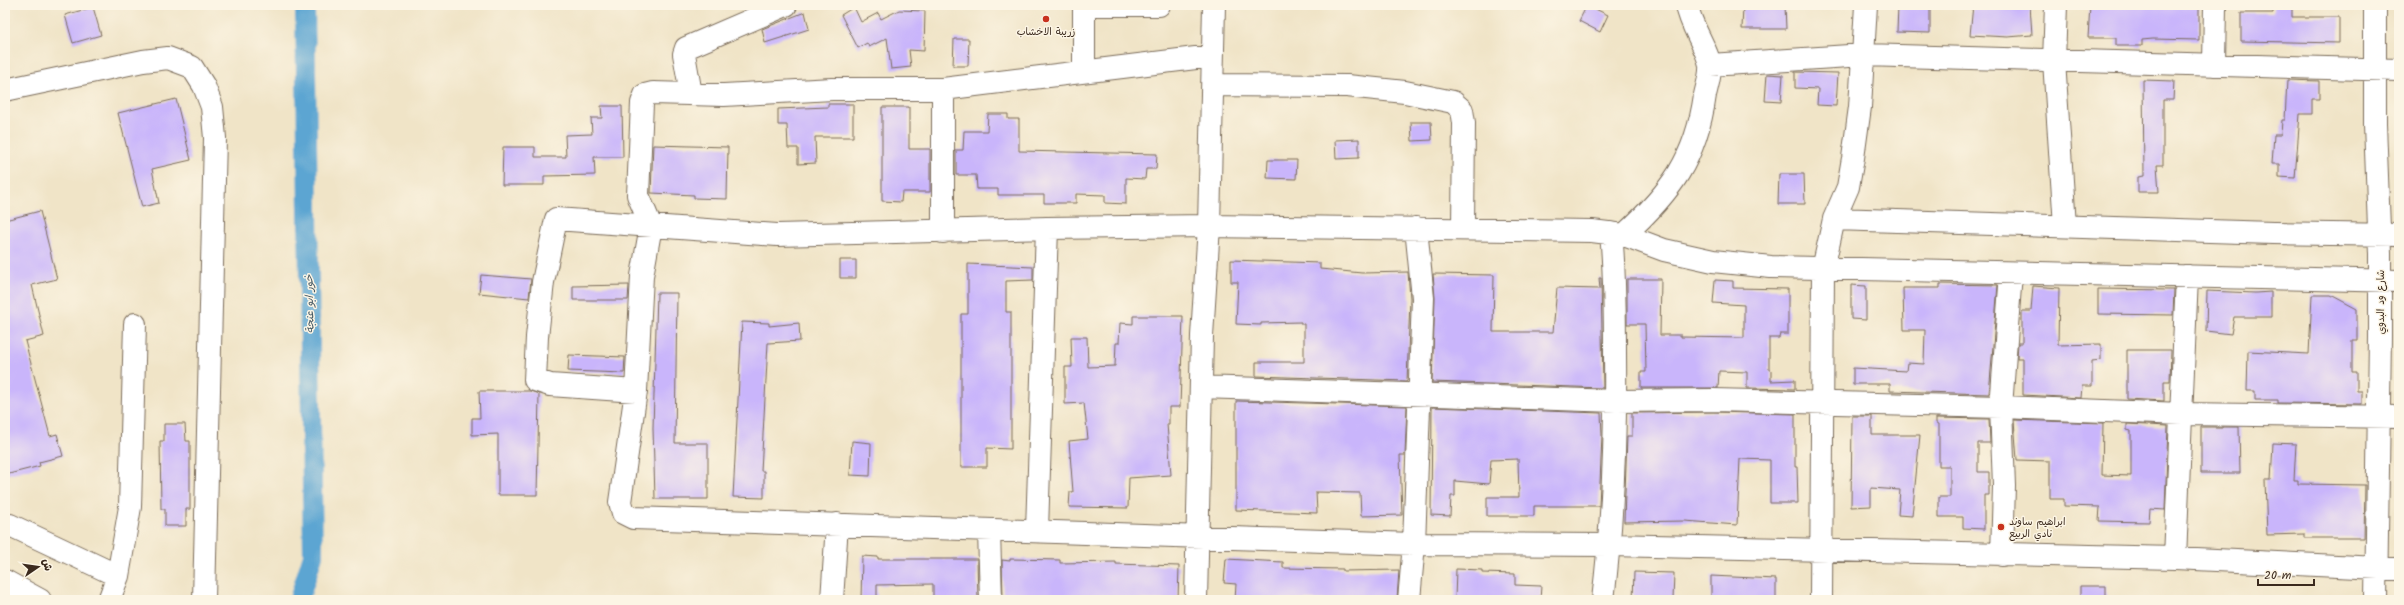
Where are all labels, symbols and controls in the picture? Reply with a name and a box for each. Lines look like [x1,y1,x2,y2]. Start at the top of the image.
marker: زريبة الاخشاب [1041,14,1051,24]
place label: زريبة الاخشاب [1017,24,1075,40]
street label: شارع ود البدوي [2373,269,2389,334]
water label: خور ابو عنجة [300,274,320,334]
place label: ابراهيم ساوند نادي الربيع [2009,514,2066,542]
marker: ابراهيم ساوند نادي الربيع [1996,522,2006,532]
north arrow [18,547,58,587]
text: ش [37,557,57,573]
scale bar [2258,561,2314,587]
text: 20 m [2264,566,2292,585]

